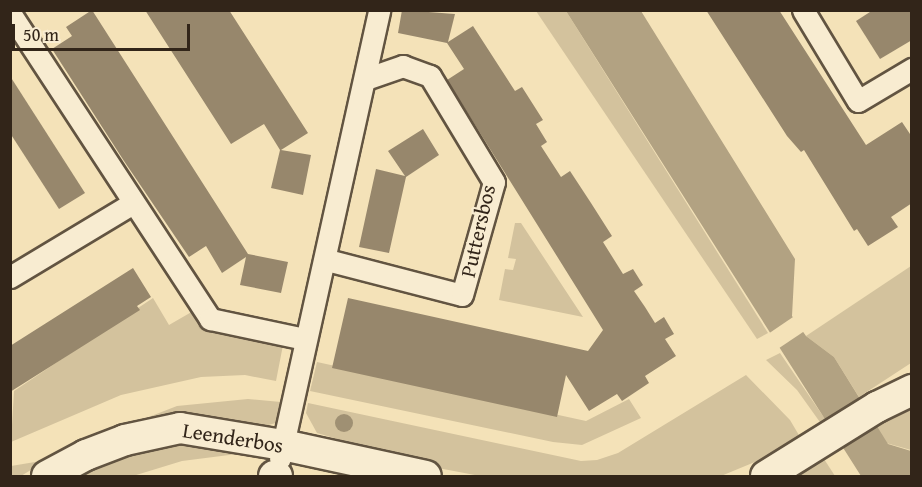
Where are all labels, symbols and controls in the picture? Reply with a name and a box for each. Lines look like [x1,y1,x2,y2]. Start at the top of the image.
scale bar [15,12,194,50]
text: 50 m [23,21,59,48]
street label: Puttersbos [455,182,501,280]
street label: Leenderbos [181,418,285,458]

